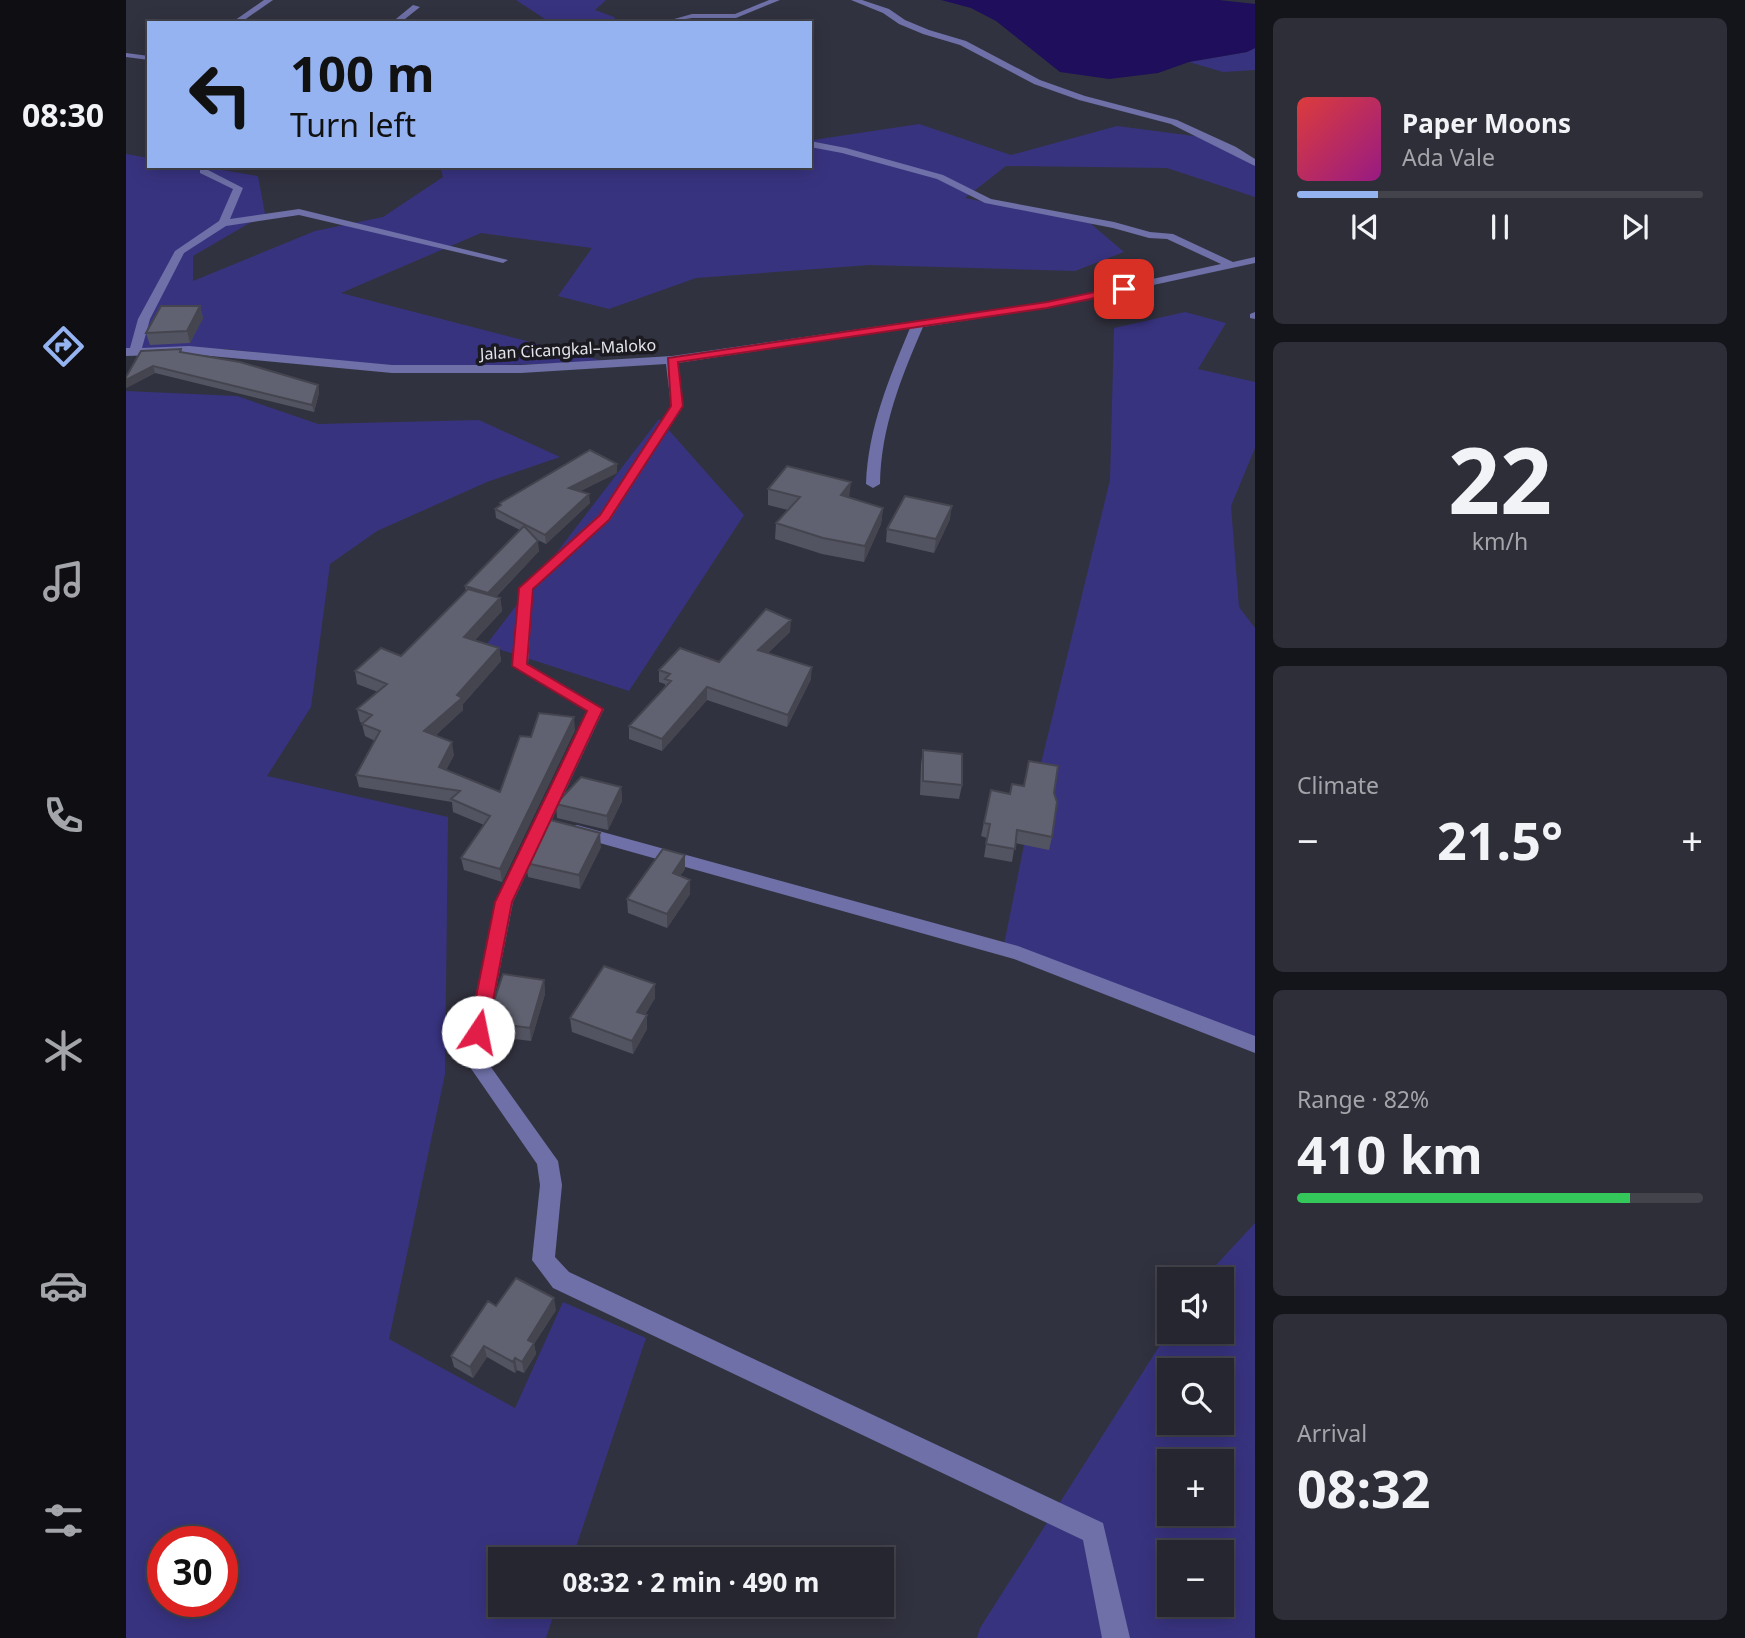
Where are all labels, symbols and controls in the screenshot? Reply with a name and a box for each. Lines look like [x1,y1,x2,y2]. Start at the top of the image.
text: 100 m [290,40,435,106]
icon: left [175,49,266,140]
text: 08:30 [22,93,104,136]
text: Turn left [290,103,416,146]
text: Paper Moons [1402,105,1571,141]
text: Ada Vale [1402,141,1495,173]
icon: previous [1346,208,1384,246]
icon: pause [1481,208,1519,246]
icon: next [1616,208,1654,246]
pin [1094,259,1154,319]
icon: arrive [1105,270,1143,308]
icon: directions [39,322,88,371]
street label: Jalan Cicangkal–Maloko [477,333,657,365]
text: 22 [1448,417,1552,541]
text: km/h [1472,525,1528,557]
icon: music [39,557,88,606]
text: Climate [1297,769,1379,801]
icon: phone [39,791,88,840]
text: 21.5° [1437,804,1563,875]
text: − [1297,814,1319,866]
text: + [1681,814,1703,866]
position arrow [441,995,515,1069]
icon: climate [39,1026,88,1075]
text: Range · 82% [1297,1083,1429,1115]
text: 410 km [1297,1118,1483,1189]
icon: car [39,1261,88,1310]
map controls [1157,1267,1234,1617]
button: sound [1157,1267,1234,1344]
button: search [1157,1358,1234,1435]
text: Arrival [1297,1417,1367,1449]
button: + [1157,1449,1234,1526]
text: 08:32 [1297,1452,1431,1523]
icon: filters [39,1496,88,1545]
speed limit sign: 30 [147,1526,238,1617]
button: − [1157,1540,1234,1617]
text: 08:32 · 2 min · 490 m [563,1564,819,1600]

